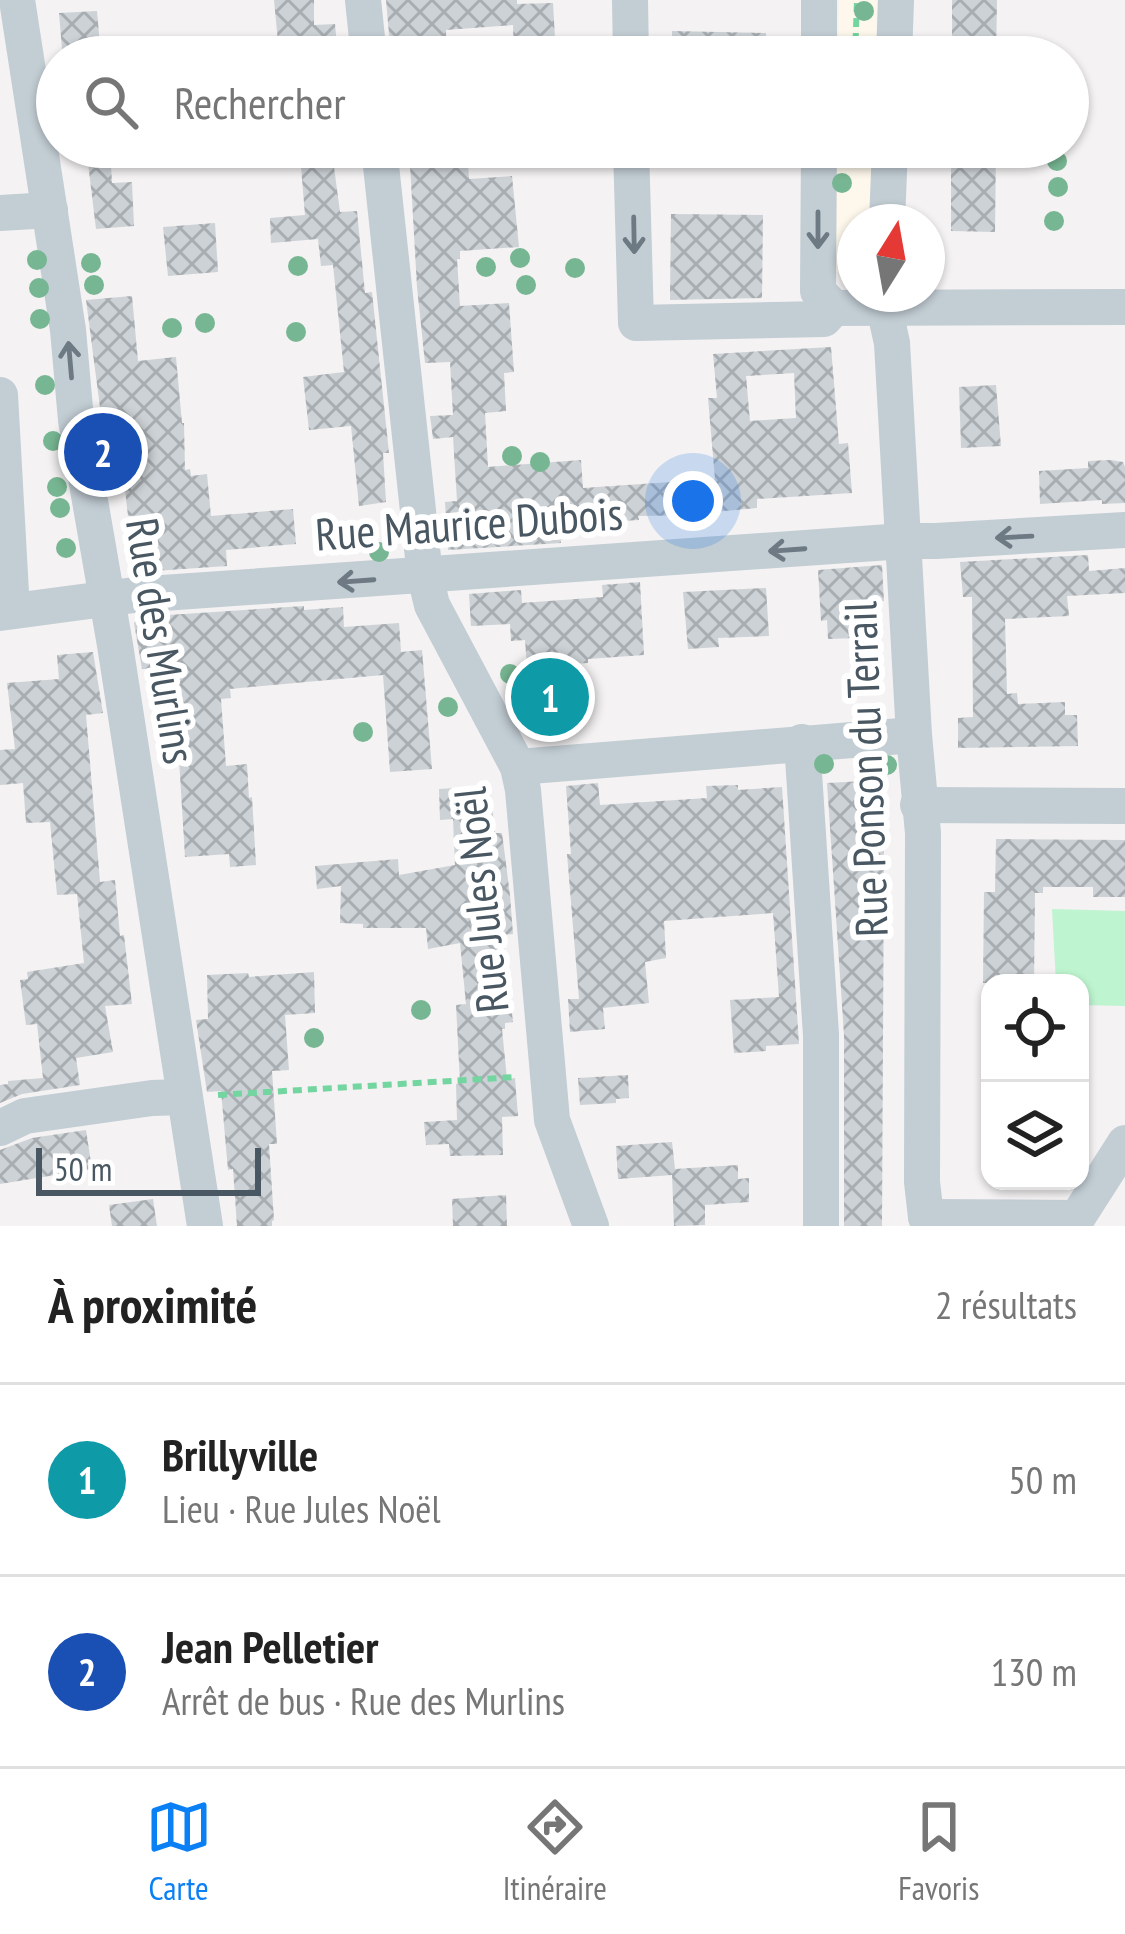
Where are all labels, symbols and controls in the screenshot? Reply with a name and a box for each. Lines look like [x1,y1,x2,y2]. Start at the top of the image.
search box [36,36,1089,168]
icon: search [78,69,144,135]
text: Rechercher [174,73,346,131]
north arrow [837,204,945,312]
one-way arrow [807,210,829,249]
one-way arrow [622,215,645,254]
one-way arrow [58,341,81,380]
pin: 2 [64,407,142,497]
your location [663,471,723,531]
street label: Rue Maurice Dubois [313,483,625,563]
street label: Rue des Murlins [114,514,210,768]
one-way arrow [996,525,1035,548]
one-way arrow [768,538,807,561]
one-way arrow [337,569,376,592]
street label: Rue Ponson du Terrail [830,600,900,938]
pin: 1 [511,652,589,742]
street label: Rue Jules Noël [439,784,521,1016]
map controls [981,974,1089,1190]
button: locate [981,974,1089,1082]
button: layers [981,1082,1089,1190]
scale bar [36,1142,261,1195]
text: 50 m [54,1147,112,1190]
text: À proximité [48,1271,257,1337]
text: 2 résultats [935,1279,1077,1330]
text: Brillyville [162,1425,318,1483]
text: 1 [78,1454,96,1505]
text: 50 m [1008,1454,1077,1505]
text: Lieu · Rue Jules Noël [162,1483,441,1534]
text: Jean Pelletier [162,1617,378,1675]
text: 2 [78,1646,96,1697]
text: 130 m [991,1646,1077,1697]
text: Arrêt de bus · Rue des Murlins [162,1675,565,1726]
tab: Carte [146,1794,212,1909]
tab: Itinéraire [503,1794,607,1909]
tab: Favoris [898,1794,979,1909]

